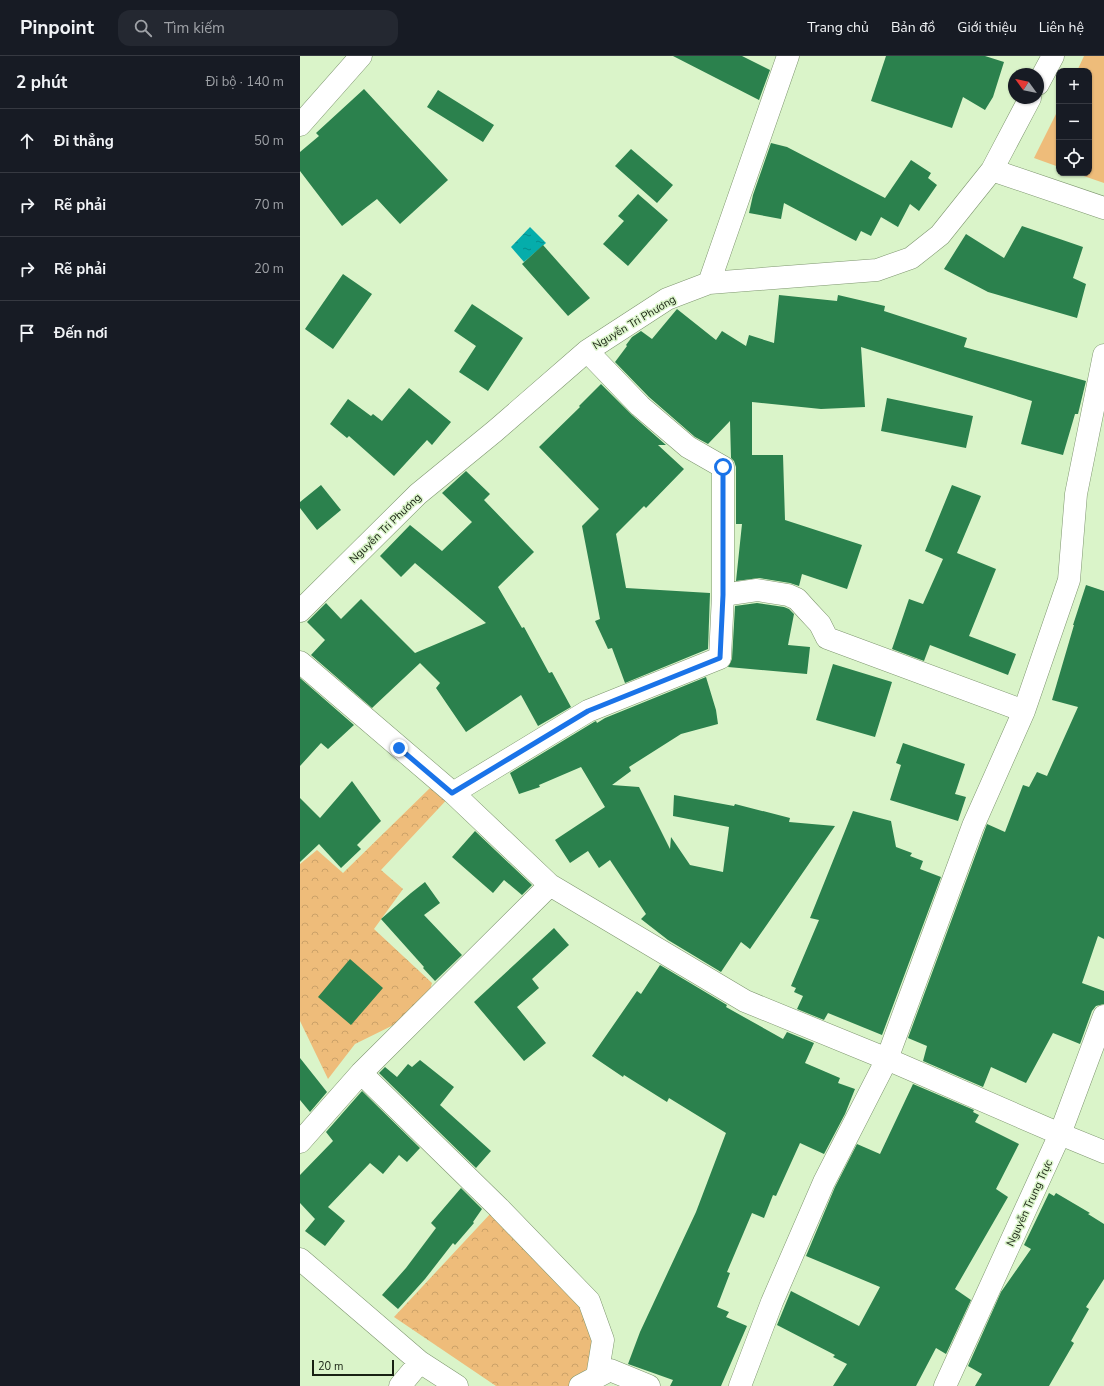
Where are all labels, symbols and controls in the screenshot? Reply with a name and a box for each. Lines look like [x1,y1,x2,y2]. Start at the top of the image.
search box [118,10,398,46]
text: Pinpoint [20,15,94,41]
icon: search [132,17,154,39]
text: Tìm kiếm [164,18,225,38]
text: Trang chủ [807,18,869,37]
text: Bản đồ [891,18,935,37]
text: Giới thiệu [957,18,1017,37]
text: Liên hệ [1039,18,1084,37]
north arrow [1008,68,1044,104]
map controls [1056,68,1092,176]
button: + [1056,68,1092,104]
text: 2 phút [16,71,67,94]
text: Đi bộ · 140 m [206,73,284,91]
button: − [1056,104,1092,140]
icon: ahead [16,130,38,152]
text: Đi thẳng [54,131,114,151]
text: 50 m [254,132,284,150]
button: locate [1056,140,1092,176]
icon: right [16,194,38,216]
text: Rẽ phải [54,195,106,215]
text: 70 m [254,196,284,214]
icon: right [16,258,38,280]
text: Rẽ phải [54,259,106,279]
text: 20 m [254,260,284,278]
street label: Nguyễn Tri Phương [590,292,679,353]
icon: arrive [16,322,38,344]
text: Đến nơi [54,323,108,343]
route start [714,458,732,476]
street label: Nguyễn Tri Phương [346,490,425,567]
route end [390,739,408,757]
street label: Nguyễn Trung Trực [1003,1158,1056,1249]
scale bar [312,1358,394,1377]
text: 20 m [318,1359,343,1374]

